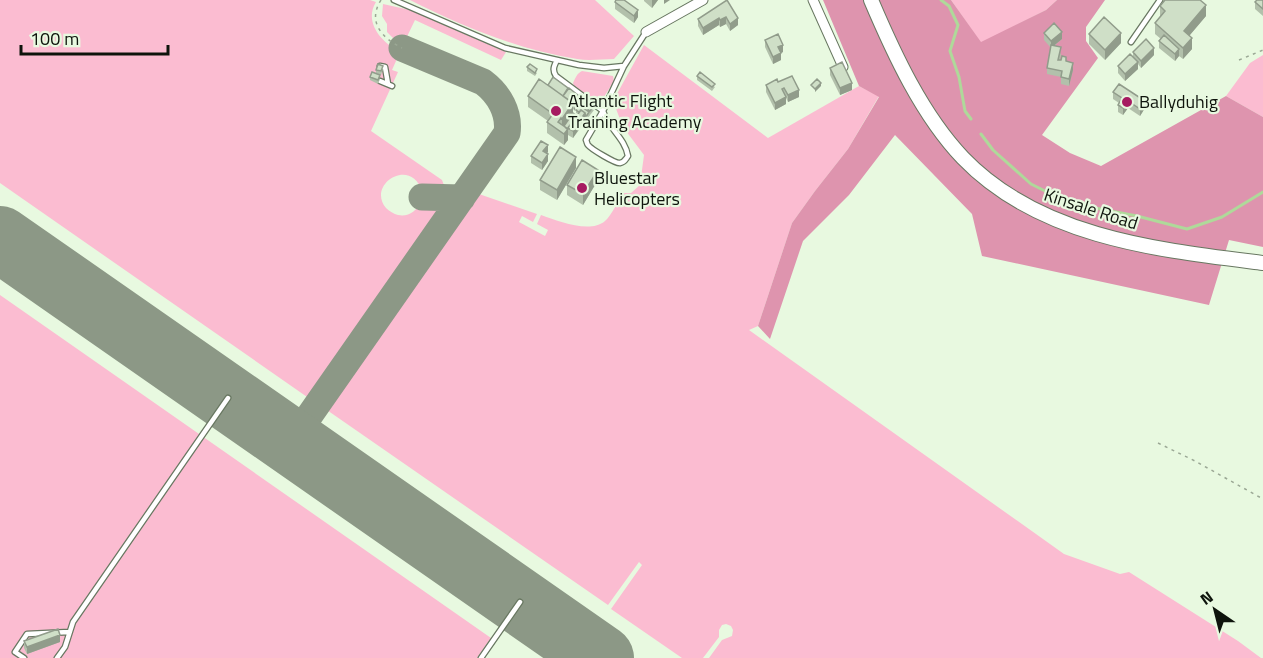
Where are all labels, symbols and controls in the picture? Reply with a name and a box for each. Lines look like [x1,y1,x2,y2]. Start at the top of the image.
scale bar [21,18,168,56]
text: 100 m [30,25,79,52]
place label: Atlantic Flight Training Academy [568,87,702,135]
place label: Ballyduhig [1139,88,1218,115]
marker: Ballyduhig [1120,95,1134,109]
marker: Atlantic Flight Training Academy [549,104,563,118]
place label: Bluestar Helicopters [594,164,680,212]
marker: Bluestar Helicopters [575,181,589,195]
street label: Kinsale Road [1041,181,1142,236]
north arrow [1185,580,1245,640]
text: N [1195,585,1218,611]

